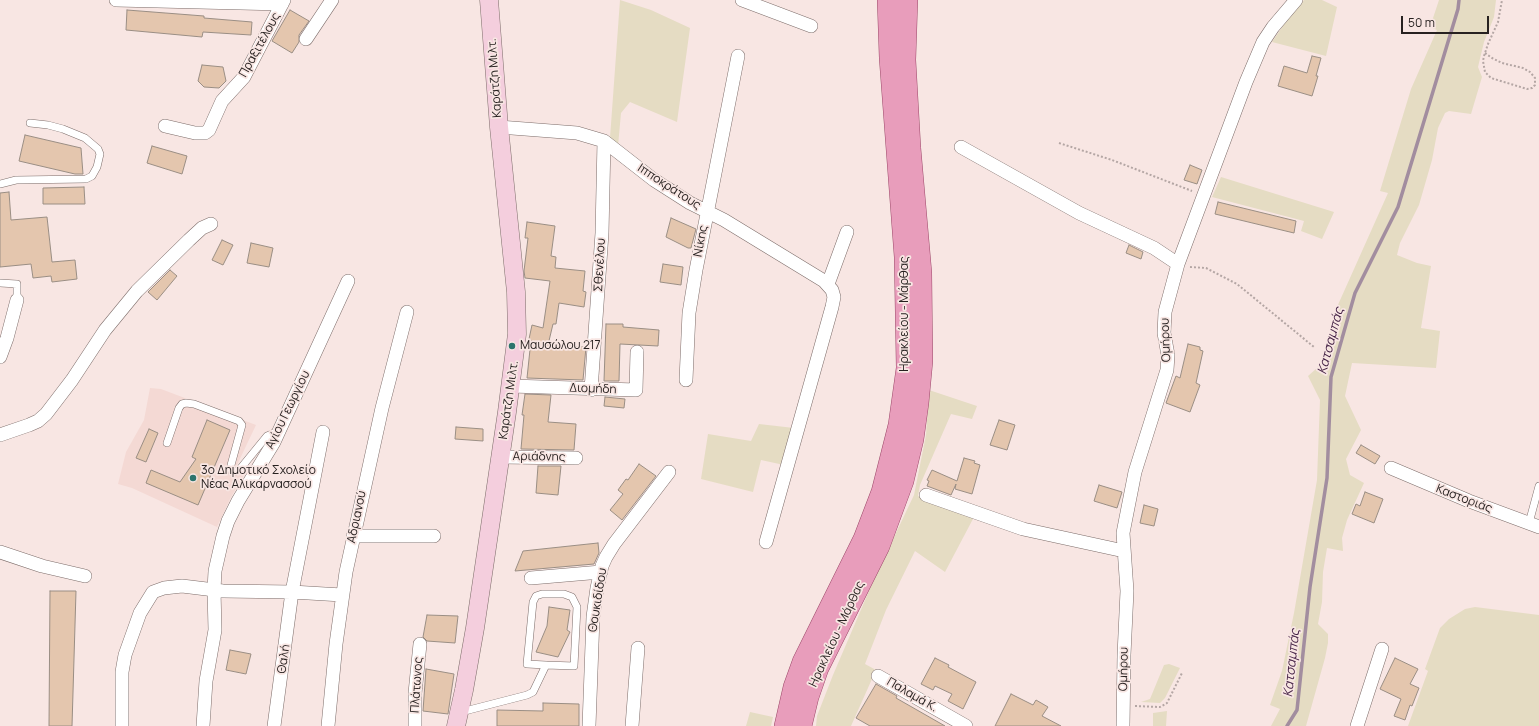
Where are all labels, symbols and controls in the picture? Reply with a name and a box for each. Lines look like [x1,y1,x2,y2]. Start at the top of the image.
scale bar [1403,8,1491,34]
street label: Πραξιτέλους [236,10,284,80]
text: 50 m [1408,14,1435,31]
street label: Καράτζη Μιλτ. [485,38,505,118]
street label: Ιπποκράτους [635,161,703,213]
street label: Νίκης [691,224,711,258]
street label: Σθενέλου [591,238,609,292]
street label: Ηρακλείου - Μάρθας [898,256,912,372]
water label: Κατσαμπάς [1315,306,1347,376]
street label: Ομήρου [1158,318,1174,362]
place label: Μαυσώλου 217 [520,339,600,353]
marker: Μαυσώλου 217 [507,341,517,351]
street label: Καράτζη Μιλτ. [496,360,522,440]
street label: Αγίου Γεωργίου [263,368,313,452]
street label: Διομήδη [569,381,617,397]
street label: Αριάδνης [513,449,565,465]
place label: 3ο Δημοτικό Σχολείο Νέας Αλικαρνασσού [201,464,316,492]
marker: 3ο Δημοτικό Σχολείο Νέας Αλικαρνασσού [188,473,198,483]
street label: Καστοριάς [1434,482,1494,516]
street label: Αδριανού [344,490,370,544]
street label: Θουκιδίδου [586,567,610,633]
street label: Ηρακλείου - Μάρθας [806,579,868,689]
water label: Κατσαμπάς [1281,628,1303,698]
street label: Θαλή [275,643,293,675]
street label: Ομήρου [1116,647,1132,691]
street label: Πλάτωνος [408,656,426,714]
street label: Παλαμά Κ. [884,675,940,715]

